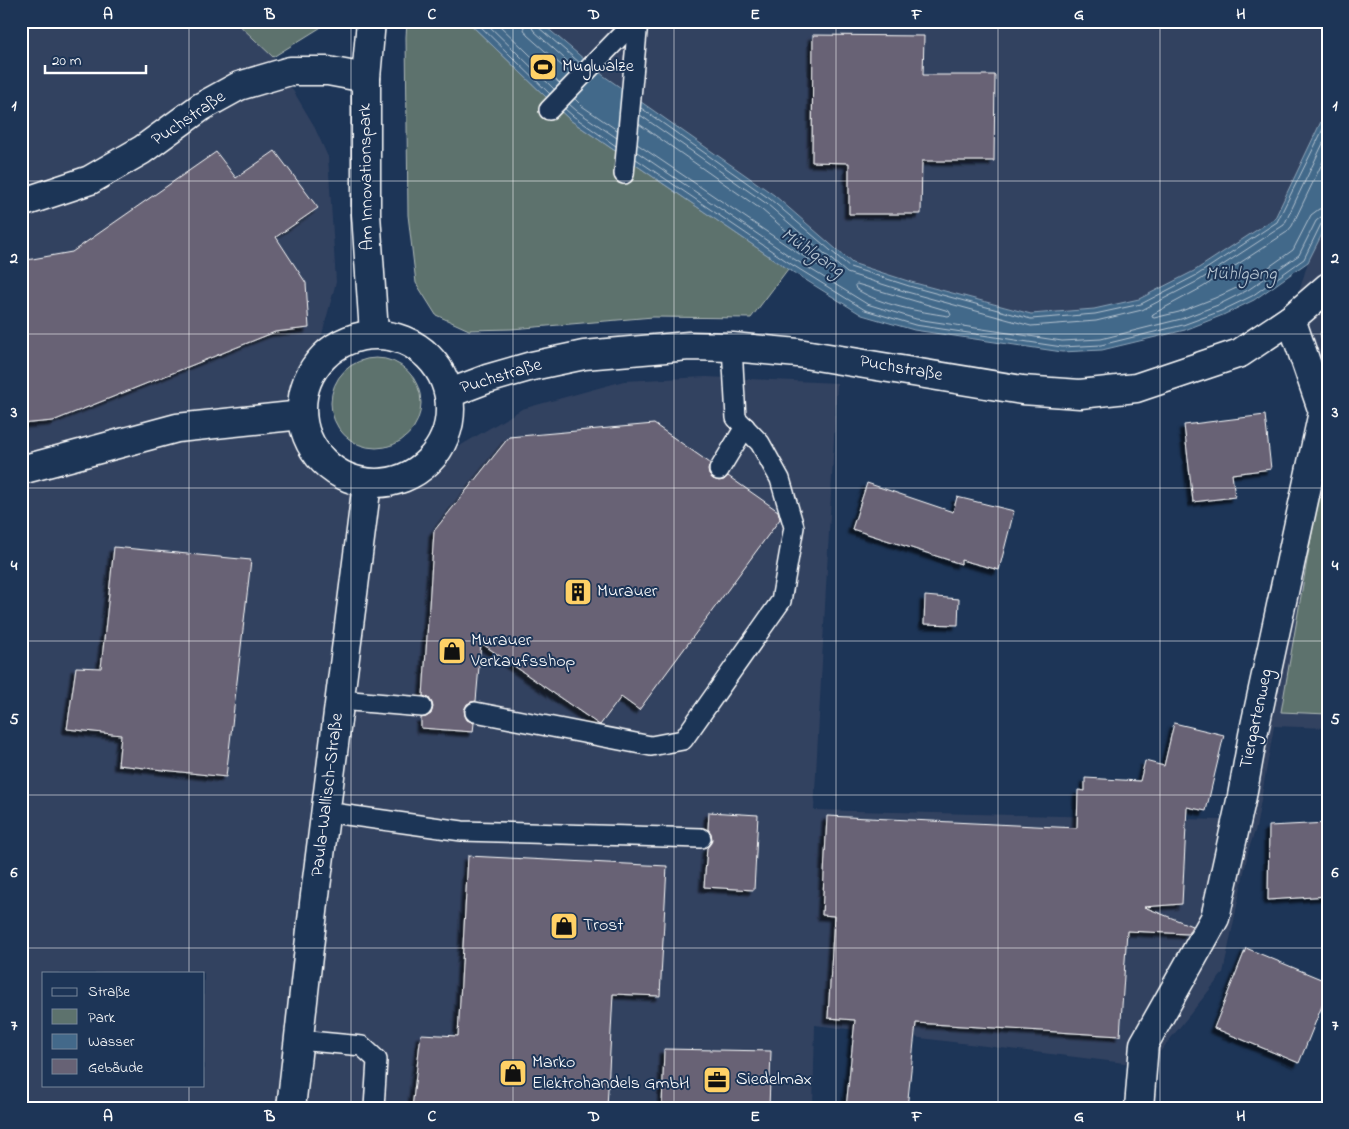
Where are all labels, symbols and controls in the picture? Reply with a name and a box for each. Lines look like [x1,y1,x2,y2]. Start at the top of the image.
text: A [103,3,113,27]
text: B [264,3,276,27]
text: C [428,3,437,27]
text: D [587,3,600,27]
text: E [750,3,760,27]
text: F [911,3,923,27]
text: G [1074,3,1084,27]
text: H [1236,3,1246,27]
scale bar [45,42,146,74]
text: 20 m [52,50,82,72]
sports icon: Muglwalze [528,52,558,82]
place label: Muglwalze [562,54,635,81]
street label: Puchstraße [147,84,232,153]
text: 1 [11,94,17,118]
text: 1 [1332,94,1338,118]
street label: Am Innovationspark [353,103,381,251]
water label: Mühlgang [774,222,849,285]
text: 2 [9,247,18,271]
text: 2 [1330,247,1339,271]
water label: Mühlgang [1205,261,1277,289]
street label: Puchstraße [857,349,946,389]
street label: Puchstraße [457,352,546,402]
text: 3 [10,401,18,425]
text: 3 [1331,401,1339,425]
text: 4 [10,554,18,578]
text: 4 [1331,554,1339,578]
building icon: Murauer [563,577,593,607]
place label: Murauer [597,579,658,605]
place label: Murauer Verkaufsshop [470,628,576,675]
shop icon: Murauer Verkaufsshop [437,636,467,666]
street label: Tiergartenweg [1234,667,1281,772]
text: 5 [9,708,19,732]
text: 5 [1330,708,1340,732]
street label: Paula-Wallisch-Straße [305,711,351,878]
text: 6 [9,861,18,885]
text: 6 [1330,861,1339,885]
shop icon: Trost [549,911,579,941]
place label: Trost [583,913,623,939]
legend [42,972,205,1086]
text: Straße [88,981,130,1003]
text: Park [88,1007,116,1029]
text: 7 [11,1014,18,1038]
text: 7 [1332,1014,1339,1038]
text: Wasser [88,1031,135,1053]
place label: Marko Elektrohandels GmbH [532,1050,690,1097]
text: Gebäude [88,1057,144,1079]
shop icon: Marko Elektrohandels GmbH [498,1058,528,1088]
office icon: Siedelmax [702,1065,732,1095]
place label: Siedelmax [736,1067,812,1093]
text: A [103,1105,113,1129]
text: B [264,1105,276,1129]
text: C [428,1105,437,1129]
text: D [587,1105,600,1129]
text: E [750,1105,760,1129]
text: F [911,1105,923,1129]
text: G [1074,1105,1084,1129]
text: H [1236,1105,1246,1129]

